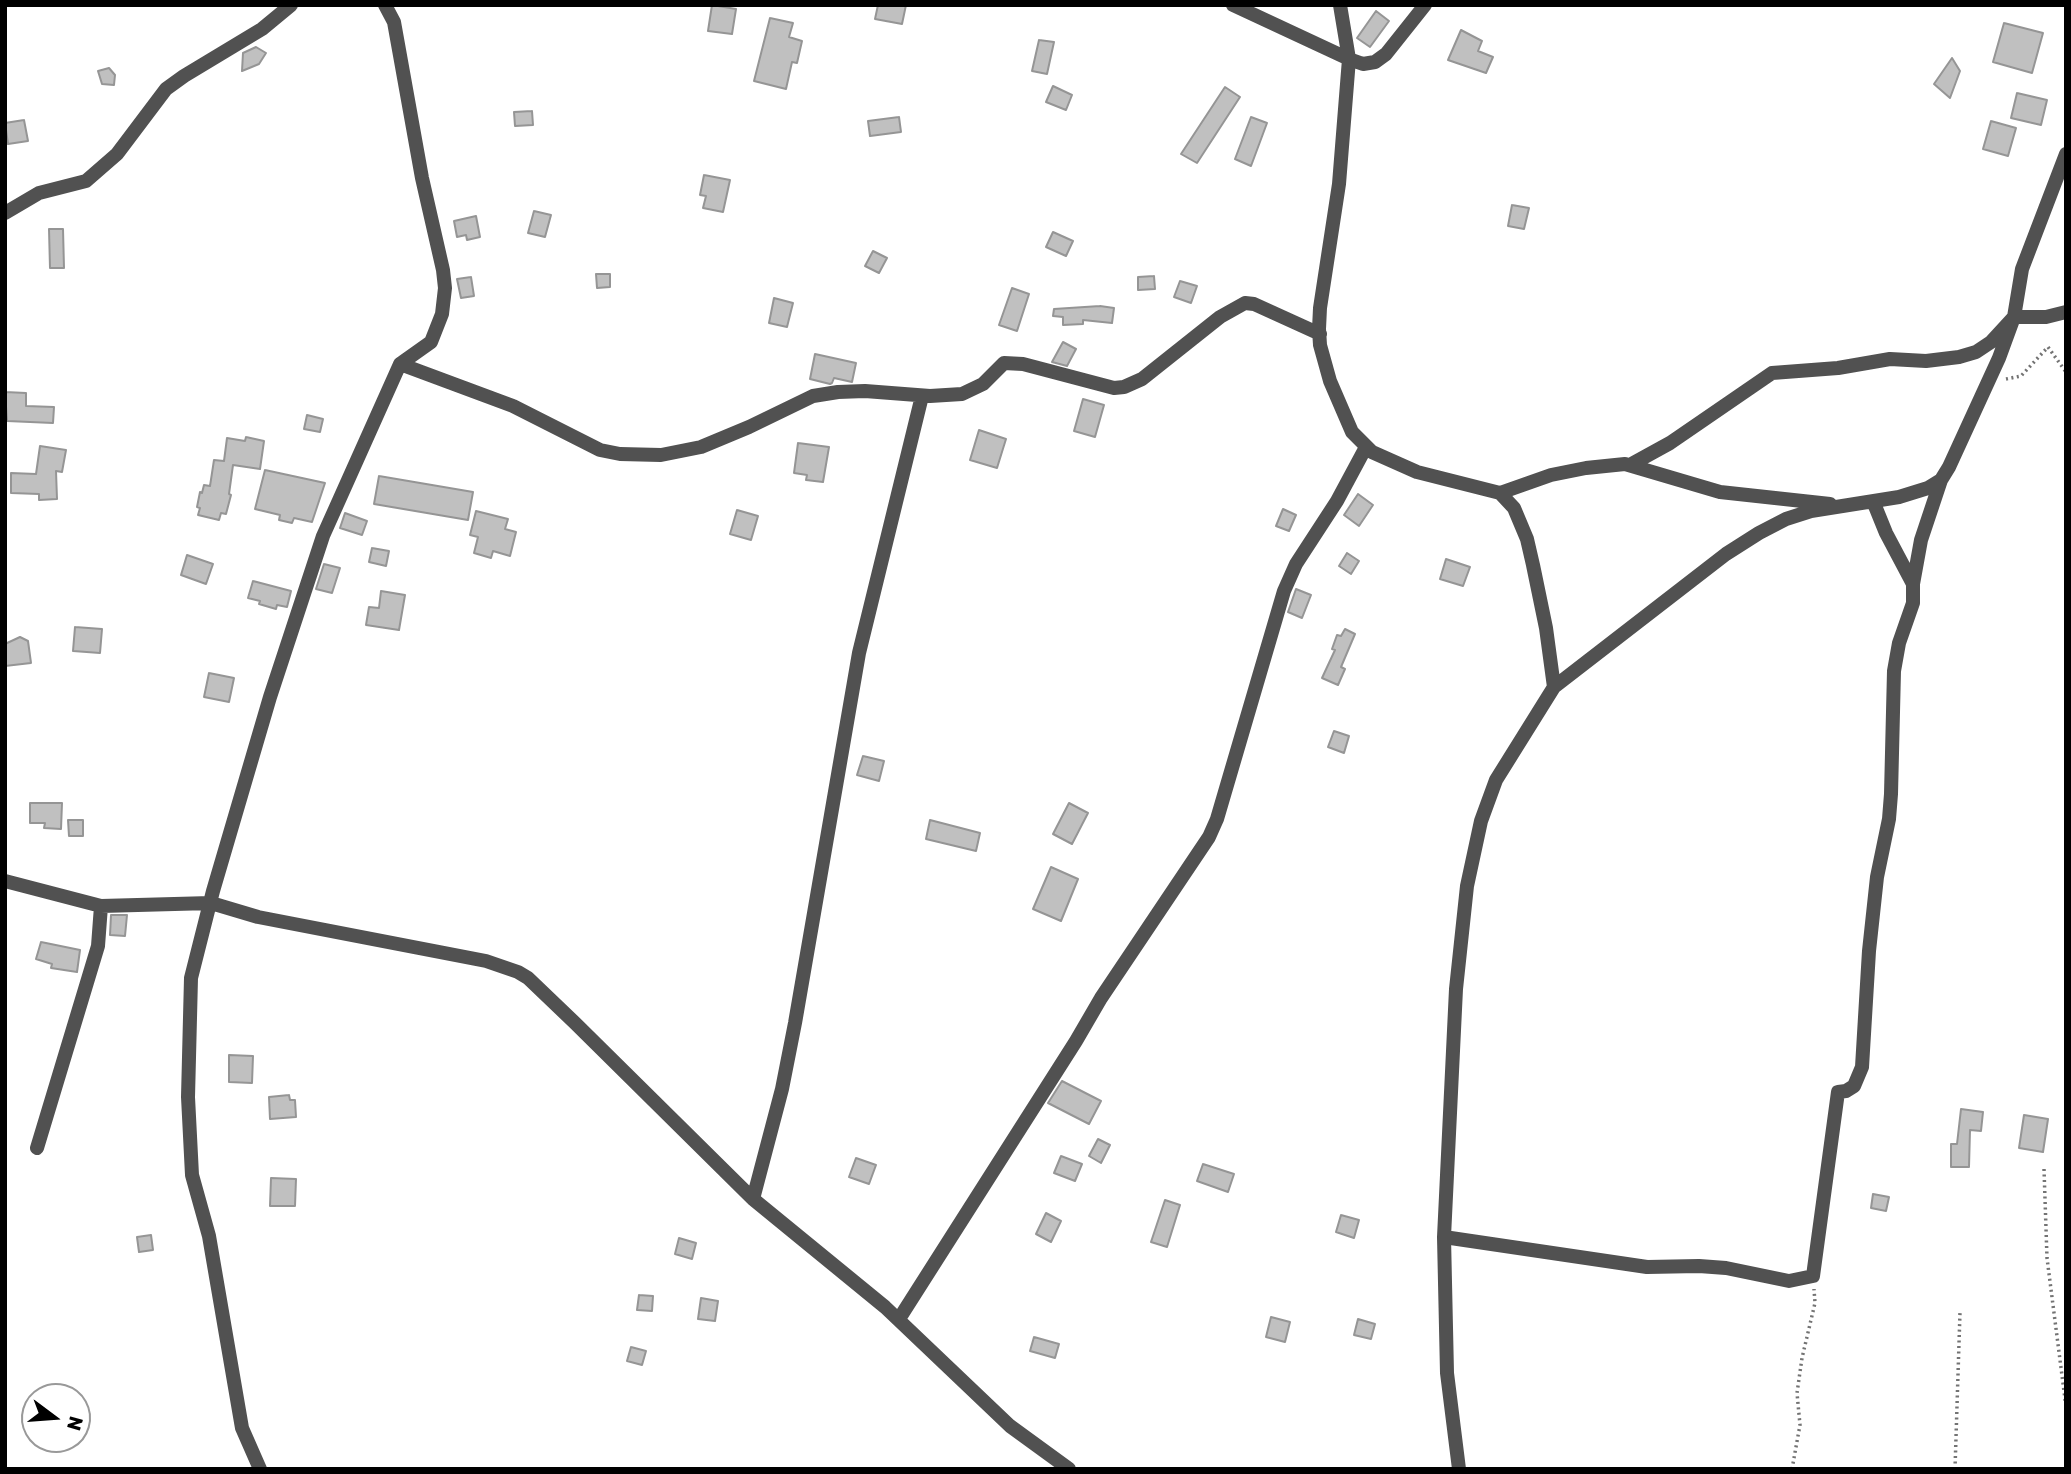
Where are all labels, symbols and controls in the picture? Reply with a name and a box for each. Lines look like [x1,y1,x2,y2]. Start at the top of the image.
north arrow [21,1383,91,1453]
text: N [62,1414,88,1433]

